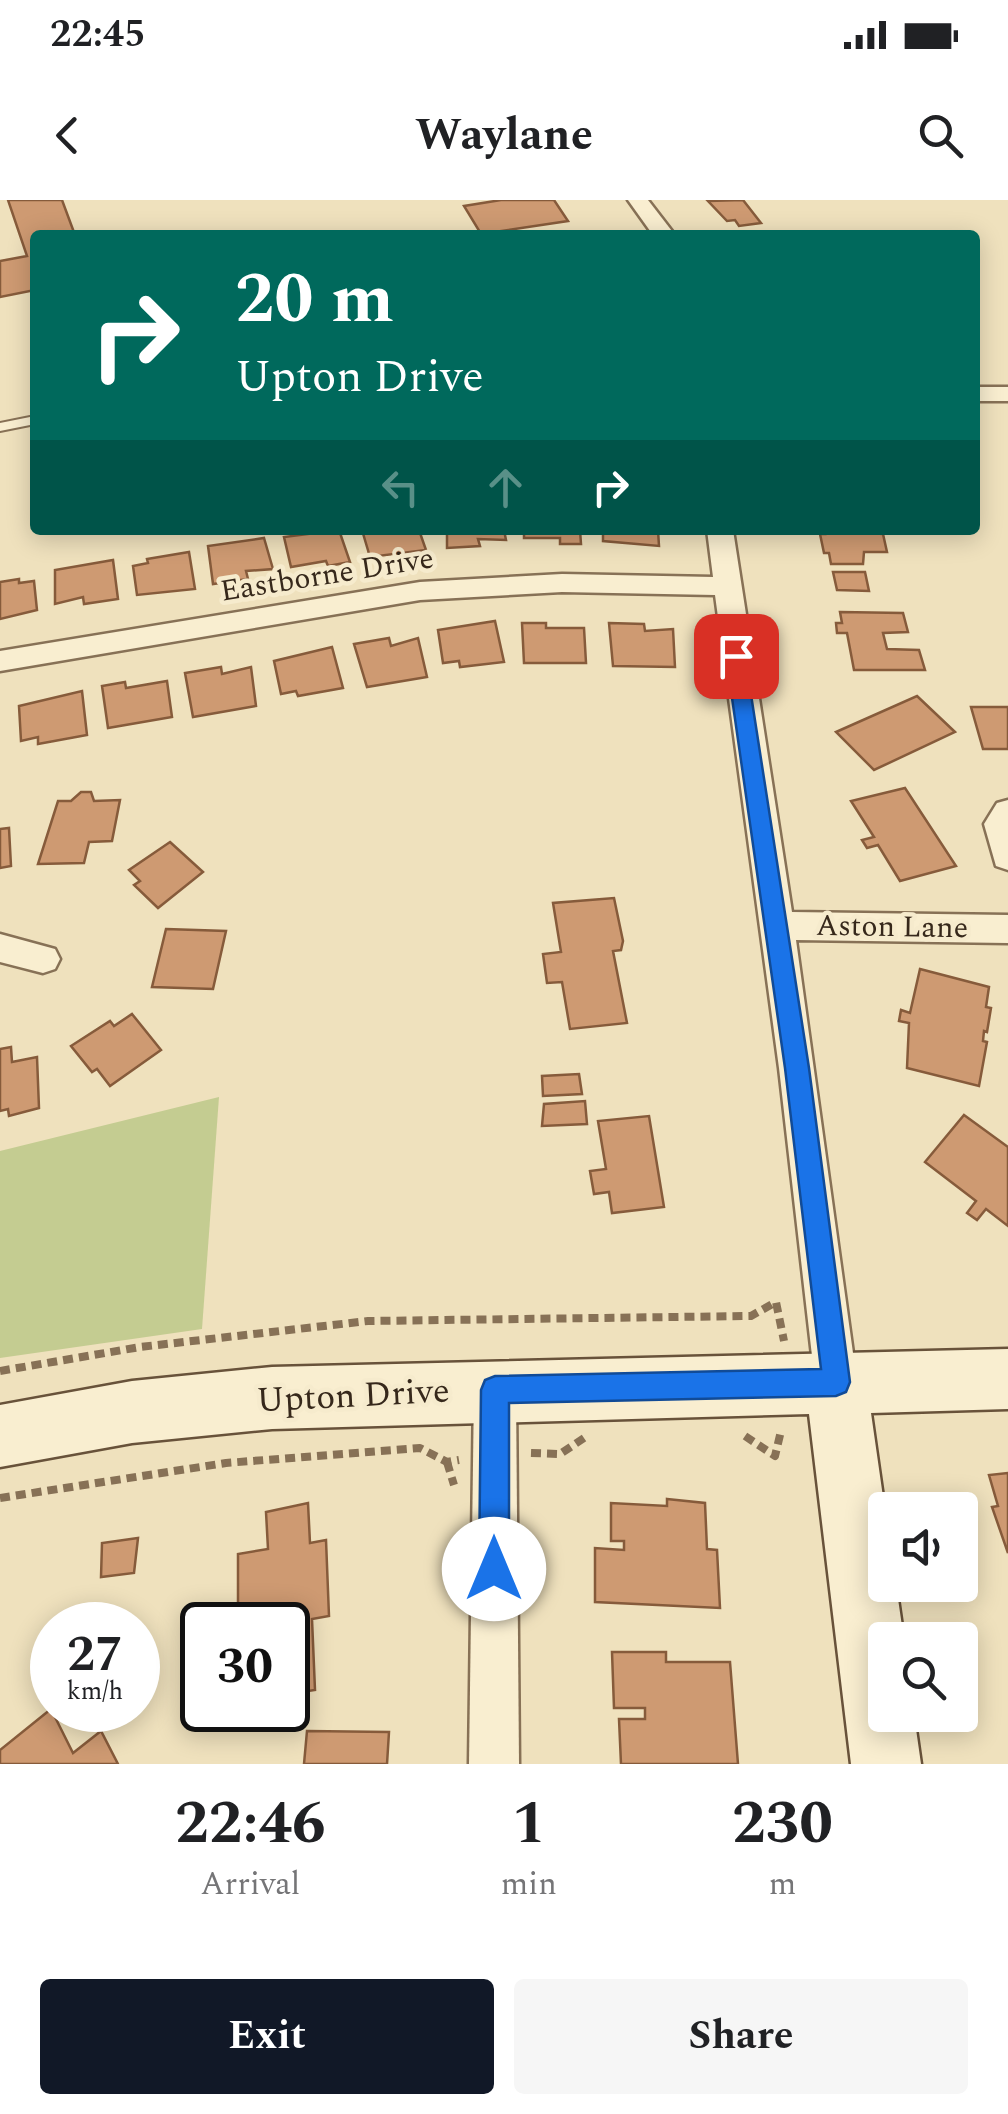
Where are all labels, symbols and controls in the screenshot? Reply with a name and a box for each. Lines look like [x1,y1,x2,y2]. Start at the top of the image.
text: 22:45 [50,6,145,64]
text: Waylane [415,101,593,170]
icon: back [40,108,95,163]
icon: search [913,108,968,163]
text: 20 m [235,247,394,353]
icon: right [70,270,200,400]
text: Upton Drive [235,343,484,412]
icon: left [373,460,428,515]
icon: ahead [478,460,533,515]
icon: right [583,460,638,515]
street label: Eastborne Drive [217,535,437,615]
pin [694,614,779,699]
icon: arrive [709,629,764,684]
street label: Aston Lane [815,903,969,951]
street label: Upton Drive [255,1364,451,1428]
map controls [868,1492,978,1732]
button: sound [868,1492,978,1602]
position arrow [442,1517,546,1621]
speed limit sign: 30 [180,1602,310,1732]
text: 27 [67,1617,123,1693]
button: search [868,1622,978,1732]
text: km/h [67,1673,123,1711]
text: 22:46 [175,1778,326,1870]
text: 1 [512,1778,546,1870]
text: 230 [732,1778,833,1870]
text: Arrival [201,1860,300,1909]
text: min [501,1860,557,1909]
text: m [769,1860,796,1909]
button: Exit [40,1979,494,2094]
button: Share [514,1979,968,2094]

